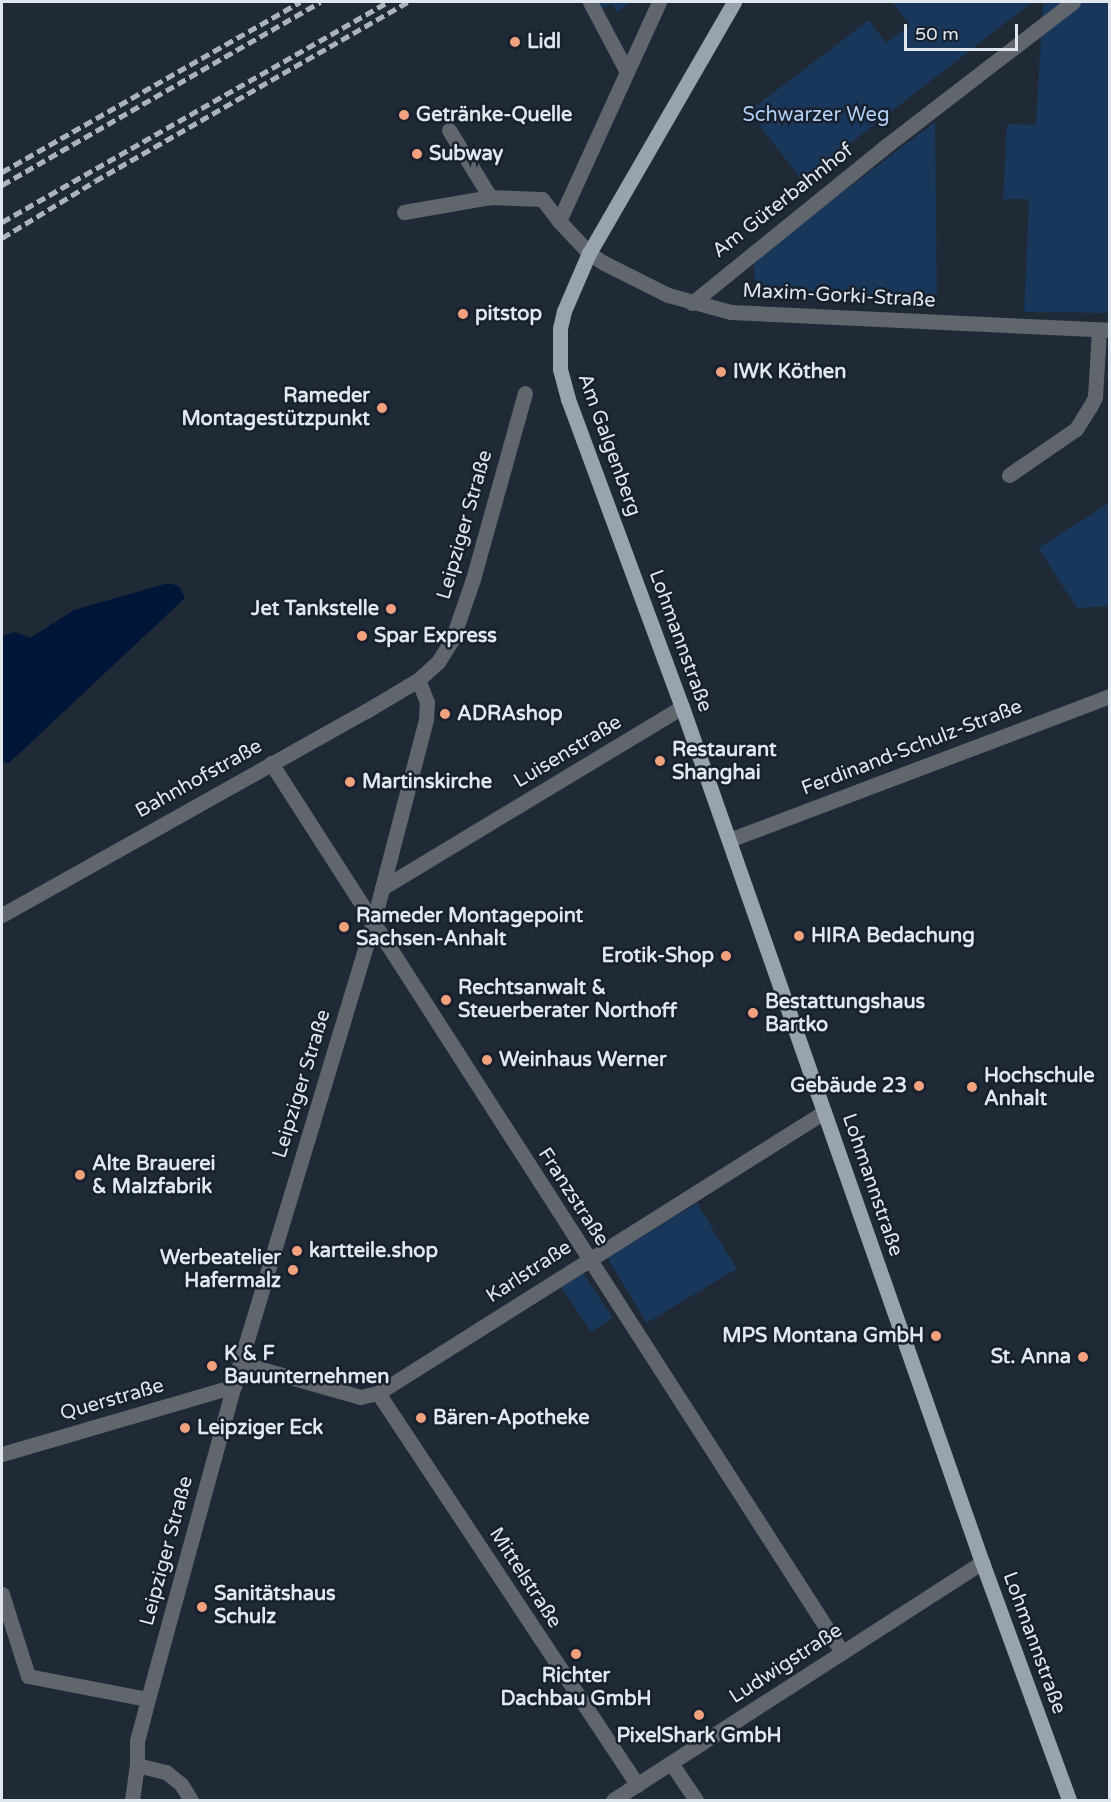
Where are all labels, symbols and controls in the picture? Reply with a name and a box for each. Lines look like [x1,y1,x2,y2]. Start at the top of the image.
scale bar [907,12,1021,50]
text: 50 m [915,23,959,45]
place label: Lidl [527,30,561,54]
marker: Lidl [508,35,522,49]
place label: Getränke-Quelle [416,103,572,127]
park label: Schwarzer Weg [743,103,889,127]
marker: Getränke-Quelle [397,108,411,122]
street label: Am Güterbahnhof [708,139,858,263]
place label: Subway [429,142,503,166]
marker: Subway [410,147,424,161]
street label: Maxim-Gorki-Straße [742,279,936,313]
place label: pitstop [475,302,542,326]
marker: pitstop [456,307,470,321]
place label: IWK Köthen [733,360,846,384]
marker: IWK Köthen [714,365,728,379]
street label: Am Galgenberg [572,371,646,519]
place label: Rameder Montagestützpunkt [182,384,370,431]
marker: Rameder Montagestützpunkt [375,401,389,415]
street label: Leipziger Straße [432,448,498,602]
street label: Lohmannstraße [643,567,717,715]
place label: Jet Tankstelle [251,597,379,621]
marker: Jet Tankstelle [384,602,398,616]
place label: Spar Express [374,624,497,648]
marker: Spar Express [355,629,369,643]
street label: Ferdinand-Schulz-Straße [798,695,1026,801]
place label: ADRAshop [457,702,563,726]
marker: ADRAshop [438,707,452,721]
street label: Luisenstraße [510,710,626,794]
street label: Bahnhofstraße [132,734,266,824]
place label: Restaurant Shanghai [672,738,777,785]
marker: Restaurant Shanghai [653,754,667,768]
place label: Martinskirche [362,770,492,794]
marker: Martinskirche [343,775,357,789]
place label: Rameder Montagepoint Sachsen-Anhalt [356,904,583,951]
marker: Rameder Montagepoint Sachsen-Anhalt [337,920,351,934]
place label: HIRA Bedachung [811,924,975,948]
marker: HIRA Bedachung [792,929,806,943]
place label: Erotik-Shop [602,944,714,968]
marker: Erotik-Shop [719,949,733,963]
place label: Rechtsanwalt & Steuerberater Northoff [458,976,677,1023]
place label: Bestattungshaus Bartko [765,990,925,1037]
marker: Rechtsanwalt & Steuerberater Northoff [439,993,453,1007]
marker: Bestattungshaus Bartko [746,1006,760,1020]
street label: Leipziger Straße [268,1007,336,1161]
place label: Weinhaus Werner [499,1048,667,1072]
marker: Weinhaus Werner [480,1053,494,1067]
place label: Hochschule Anhalt [984,1064,1095,1111]
place label: Gebäude 23 [790,1074,907,1098]
marker: Gebäude 23 [912,1079,926,1093]
marker: Hochschule Anhalt [965,1080,979,1094]
street label: Lohmannstraße [836,1110,908,1260]
street label: Franzstraße [532,1143,614,1251]
place label: Alte Brauerei & Malzfabrik [92,1152,215,1199]
marker: Alte Brauerei & Malzfabrik [73,1168,87,1182]
street label: Karlstraße [482,1236,576,1308]
place label: kartteile.shop [309,1239,438,1263]
marker: kartteile.shop [290,1244,304,1258]
place label: Werbeatelier Hafermalz [160,1246,281,1293]
marker: Werbeatelier Hafermalz [286,1263,300,1277]
place label: MPS Montana GmbH [722,1324,924,1348]
marker: MPS Montana GmbH [929,1329,943,1343]
place label: K & F Bauunternehmen [224,1342,389,1389]
place label: St. Anna [991,1345,1071,1369]
marker: St. Anna [1076,1350,1090,1364]
marker: K & F Bauunternehmen [205,1359,219,1373]
street label: Querstraße [57,1374,167,1426]
place label: Bären-Apotheke [433,1406,590,1430]
marker: Bären-Apotheke [414,1411,428,1425]
place label: Leipziger Eck [197,1416,323,1440]
marker: Leipziger Eck [178,1421,192,1435]
street label: Leipziger Straße [135,1473,199,1629]
street label: Mittelstraße [484,1523,566,1633]
street label: Lohmannstraße [997,1569,1071,1717]
place label: Sanitätshaus Schulz [214,1583,336,1630]
marker: Sanitätshaus Schulz [195,1600,209,1614]
street label: Ludwigstraße [725,1619,847,1709]
marker: Richter Dachbau GmbH [569,1647,583,1661]
place label: Richter Dachbau GmbH [501,1664,651,1711]
marker: PixelShark GmbH [692,1708,706,1722]
place label: PixelShark GmbH [616,1724,782,1748]

